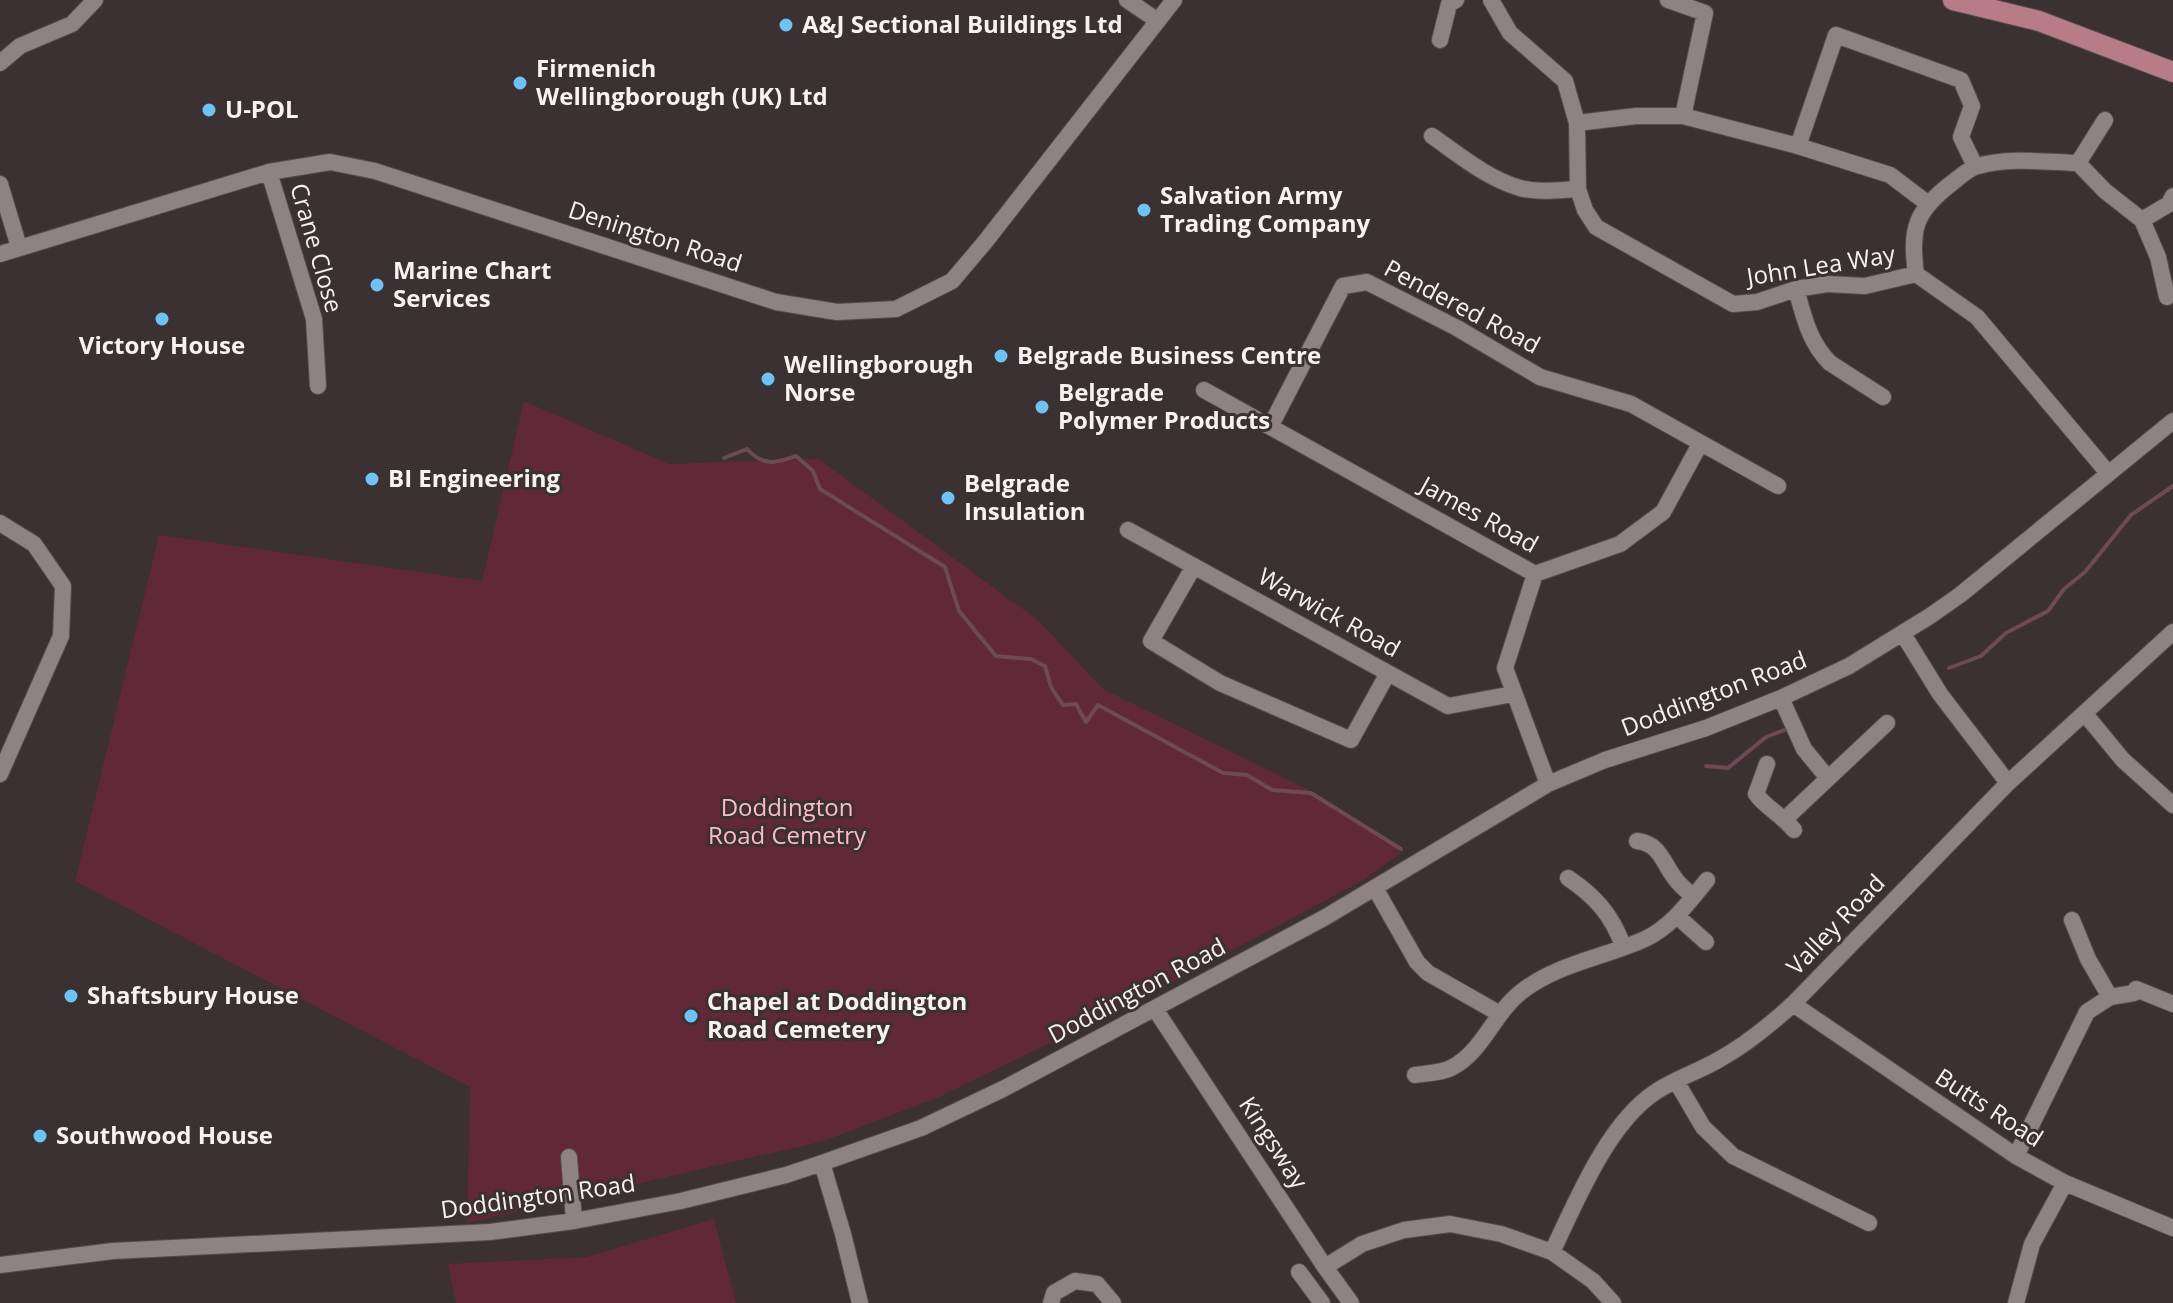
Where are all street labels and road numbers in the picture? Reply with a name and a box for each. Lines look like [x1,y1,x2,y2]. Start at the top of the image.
street label: Crane Close [283,179,352,316]
street label: Denington Road [564,192,746,279]
street label: John Lea Way [1742,236,1898,293]
street label: Pendered Road [1379,251,1547,361]
street label: James Road [1413,467,1545,560]
street label: Warwick Road [1253,559,1407,664]
street label: Doddington Road [1616,642,1811,743]
street label: Valley Road [1778,866,1892,982]
street label: Doddington Road [1042,929,1231,1050]
street label: Butts Road [1930,1060,2050,1154]
street label: Kingsway [1232,1090,1317,1196]
street label: Doddington Road [438,1166,637,1226]

